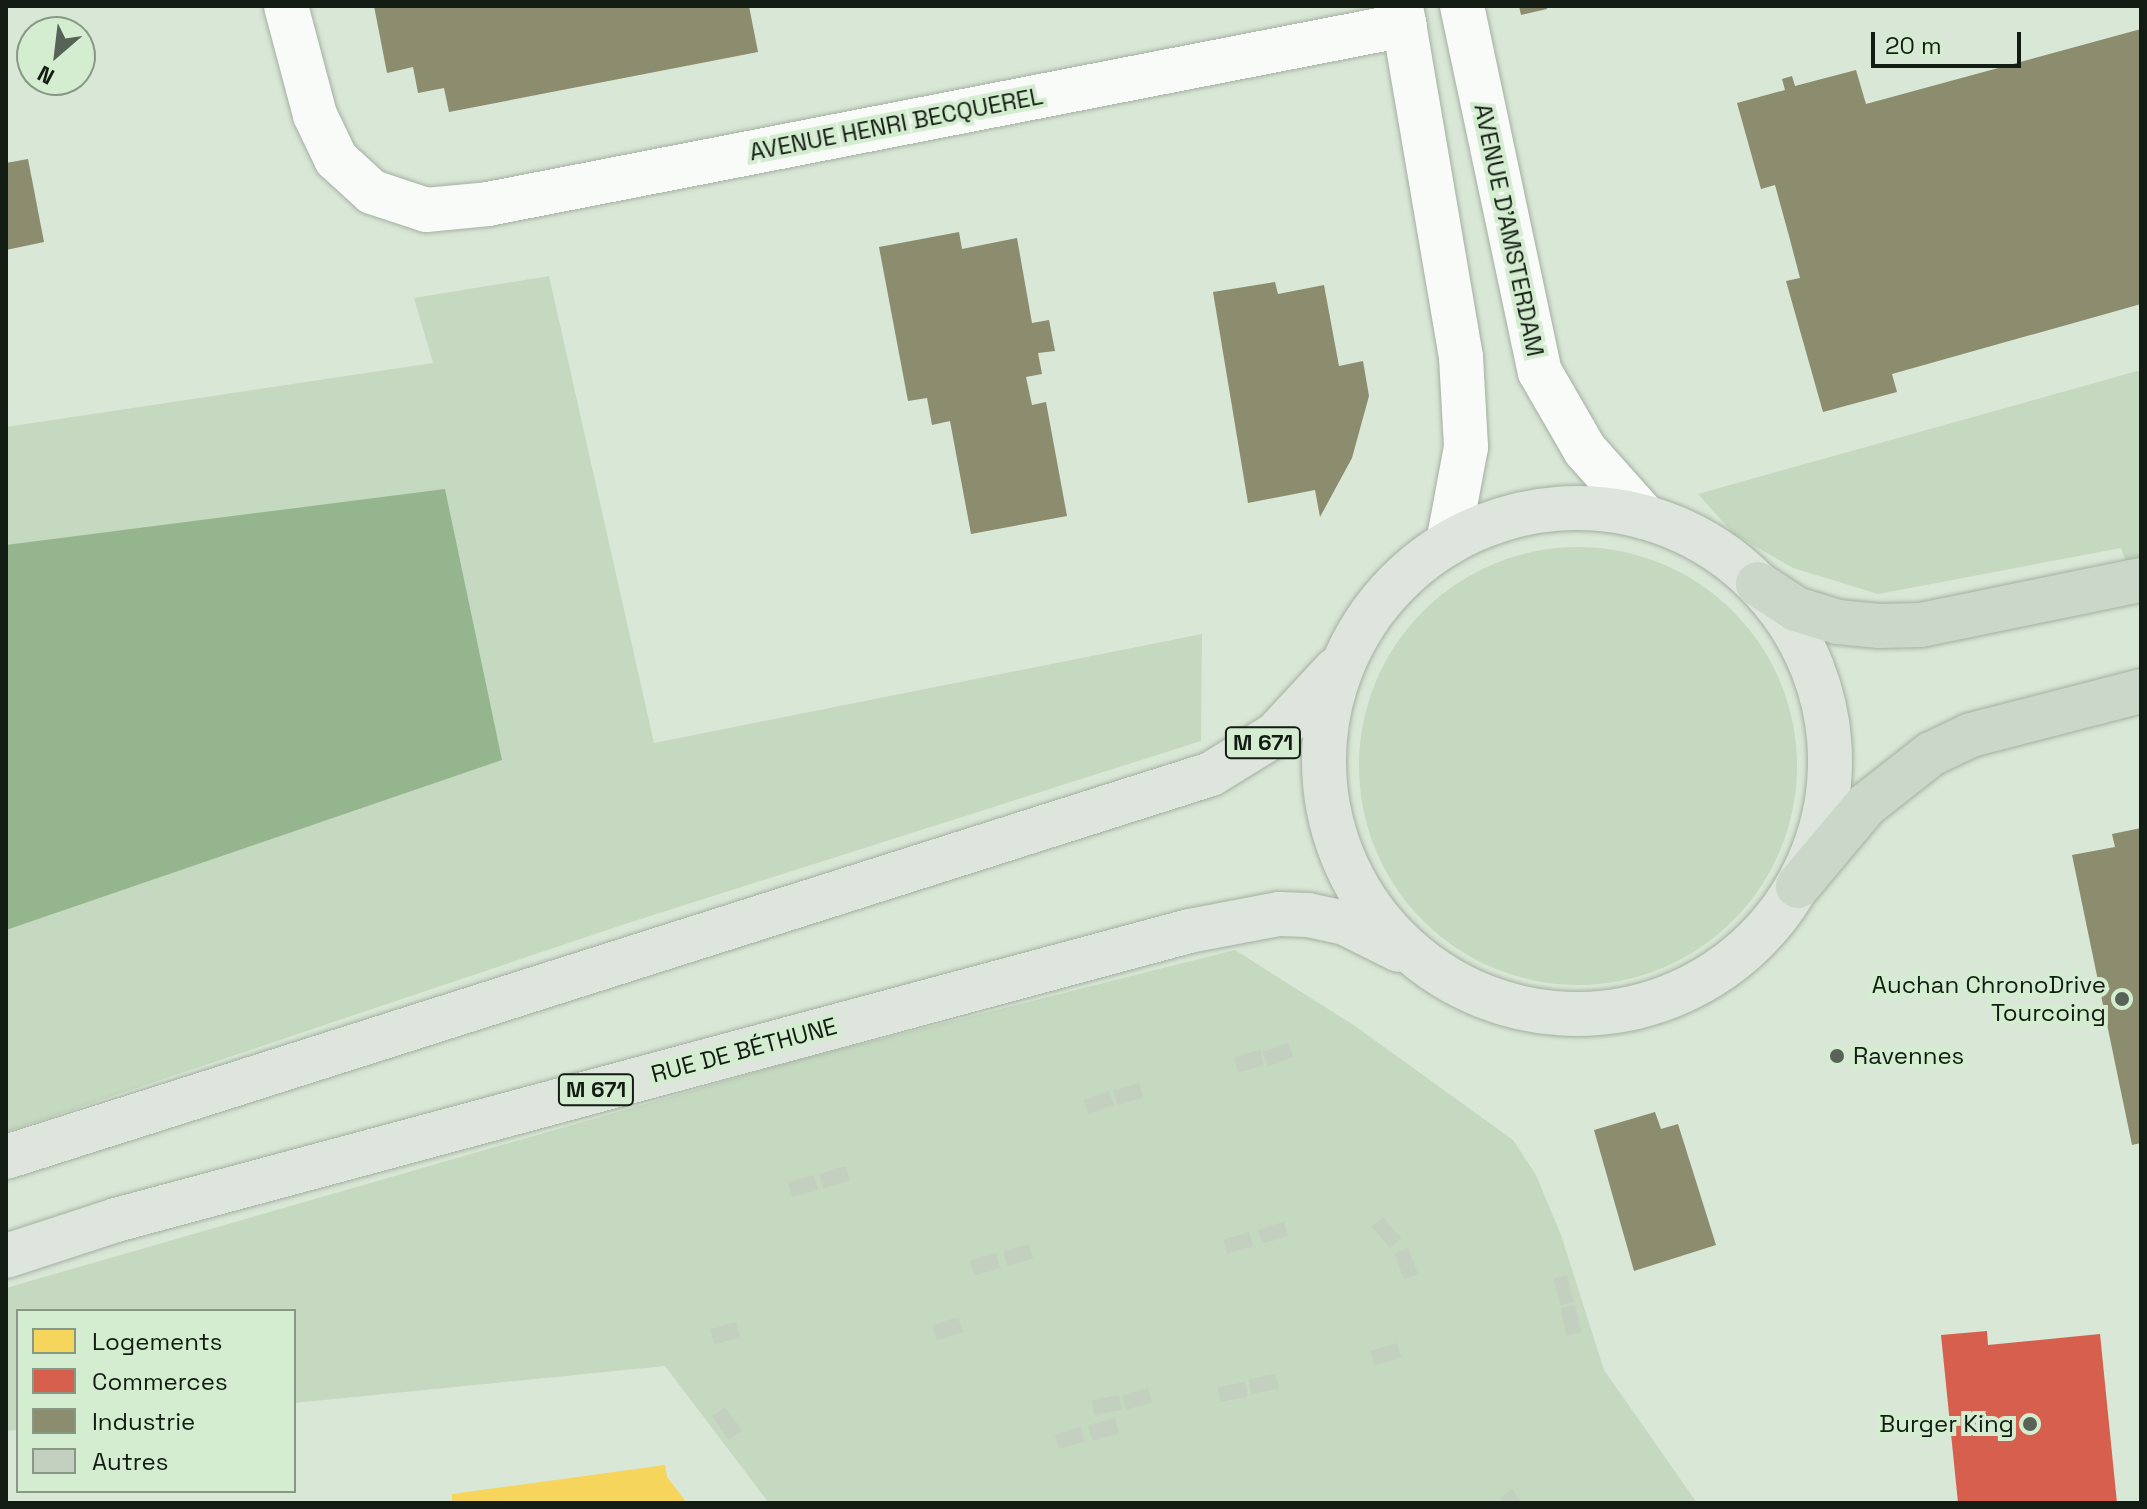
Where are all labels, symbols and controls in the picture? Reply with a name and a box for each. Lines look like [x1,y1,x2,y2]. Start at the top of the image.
north arrow [16,16,96,96]
scale bar [1875,16,2025,66]
text: 20 m [1885,30,1942,61]
text: N [33,60,59,91]
street label: AVENUE HENRI BECQUEREL [747,81,1045,167]
street label: AVENUE D'AMSTERDAM [1468,101,1550,359]
road number: M 671 [1223,725,1303,761]
place label: Auchan ChronoDrive Tourcoing [1872,971,2106,1027]
marker: Auchan ChronoDrive Tourcoing [2113,990,2131,1008]
street label: RUE DE BÉTHUNE [648,1011,840,1089]
place label: Ravennes [1853,1042,1964,1070]
marker: Ravennes [1828,1047,1846,1065]
road number: M 671 [556,1072,636,1108]
legend [16,1309,296,1493]
text: Logements [92,1326,222,1357]
text: Commerces [92,1366,228,1397]
text: Industrie [92,1406,195,1437]
place label: Burger King [1879,1410,2014,1438]
marker: Burger King [2021,1415,2039,1433]
text: Autres [92,1446,168,1477]

